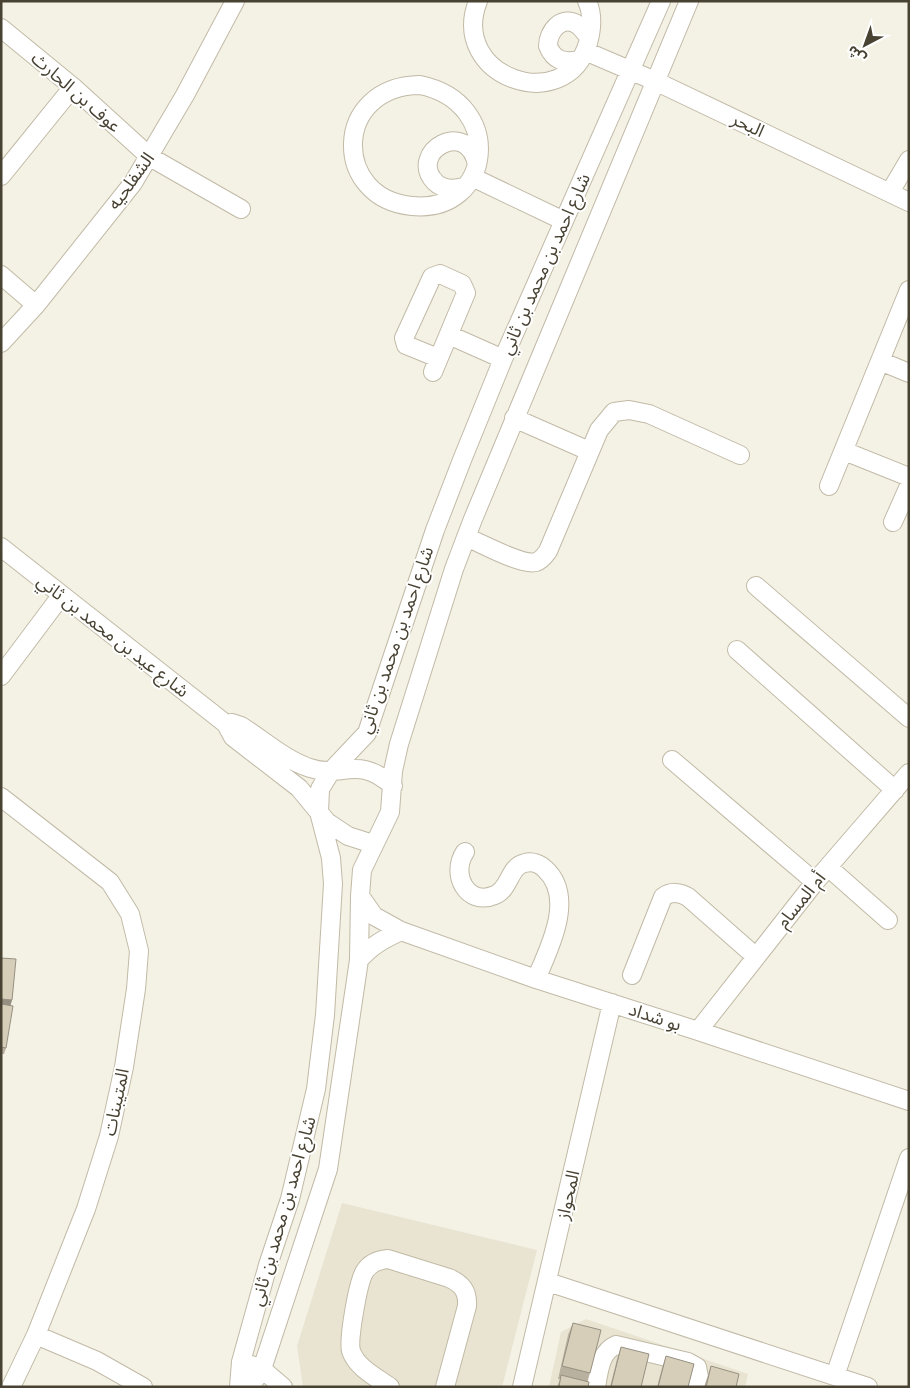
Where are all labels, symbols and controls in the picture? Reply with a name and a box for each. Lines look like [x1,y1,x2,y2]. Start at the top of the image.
north arrow [840,20,890,70]
text: ش [844,42,869,67]
street label: عوف بن الحارث [27,47,125,137]
street label: البحر [727,107,768,142]
street label: الشفلحيه [103,148,158,213]
street label: شارع احمد بن محمد بن ثاني [495,170,598,359]
street label: شارع احمد بن محمد بن ثاني [354,544,441,737]
street label: شارع عيد بن محمد بن ثاني [31,570,193,704]
street label: أم المسام [772,867,833,934]
street label: بو شداد [626,998,684,1036]
street label: المتيبنات [98,1066,133,1137]
street label: شارع احمد بن محمد بن ثاني [245,1114,323,1309]
street label: المحواز [551,1168,584,1223]

